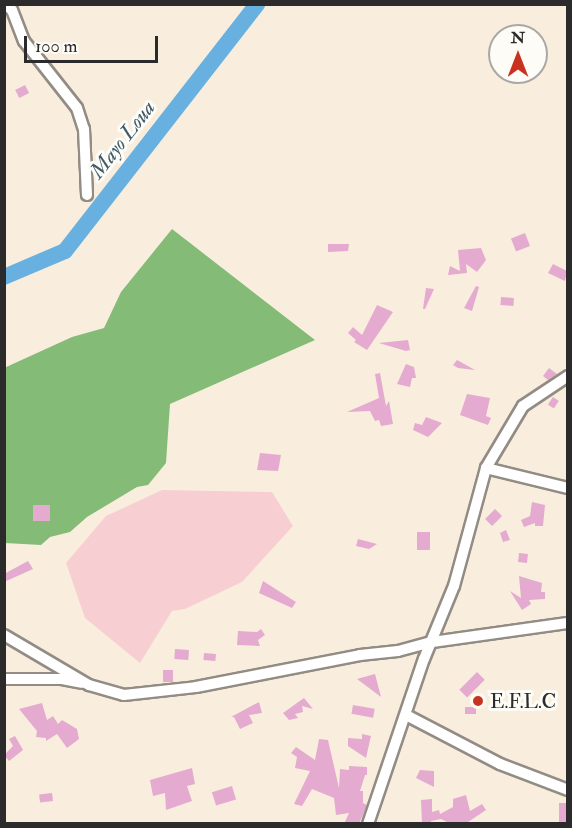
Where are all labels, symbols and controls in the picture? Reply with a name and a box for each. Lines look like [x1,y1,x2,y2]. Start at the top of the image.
scale bar [27,24,160,62]
north arrow [488,24,548,84]
text: N [511,28,525,48]
text: 100 m [35,35,78,58]
water label: Mayo Loua [85,96,161,184]
place label: E.F.L.C [490,689,556,713]
marker: E.F.L.C [471,694,485,708]

